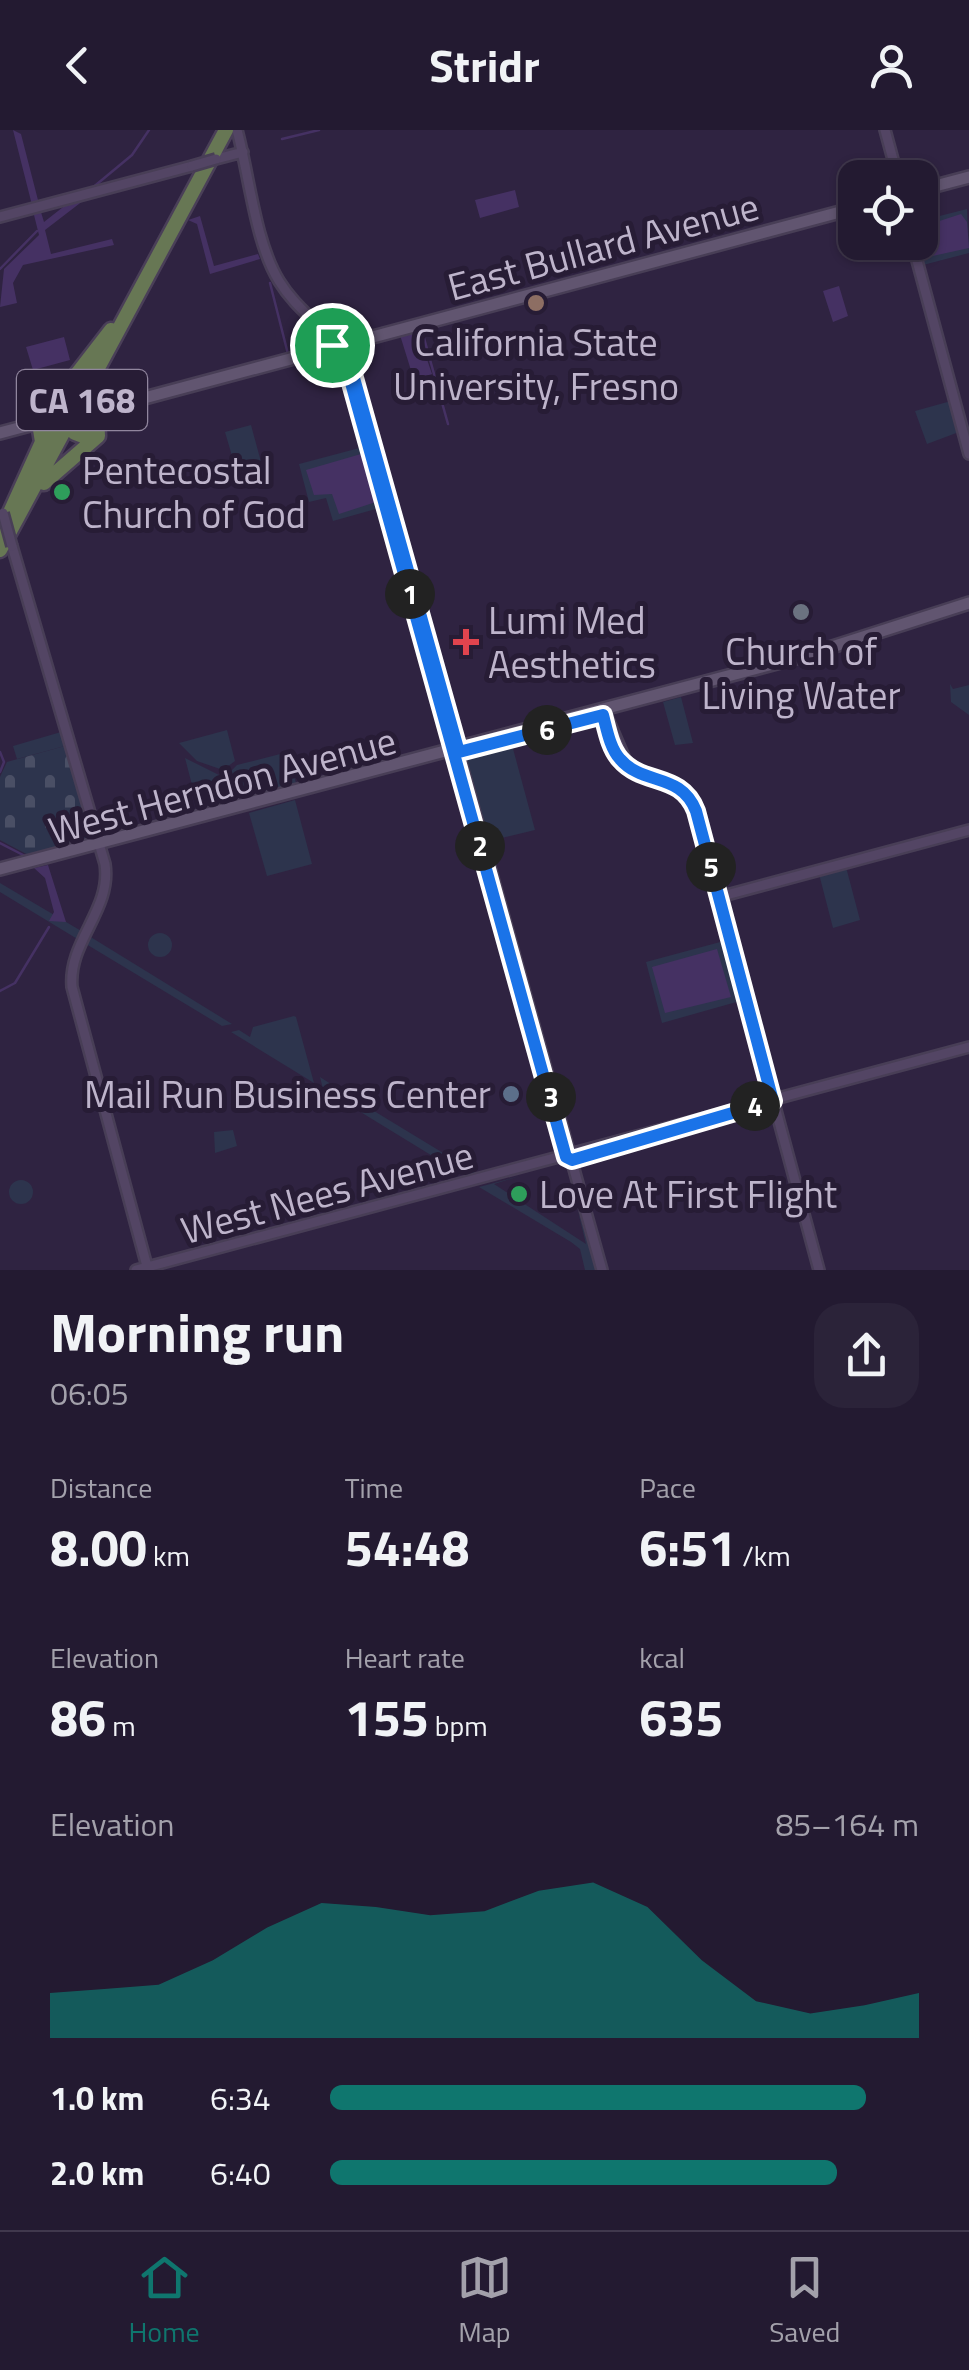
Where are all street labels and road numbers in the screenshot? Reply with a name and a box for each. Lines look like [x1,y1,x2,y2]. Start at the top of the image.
street label: East Bullard Avenue [441,177,765,315]
road number: CA 168 [17,370,147,430]
street label: West Herndon Avenue [42,711,402,859]
street label: West Nees Avenue [174,1125,480,1259]

